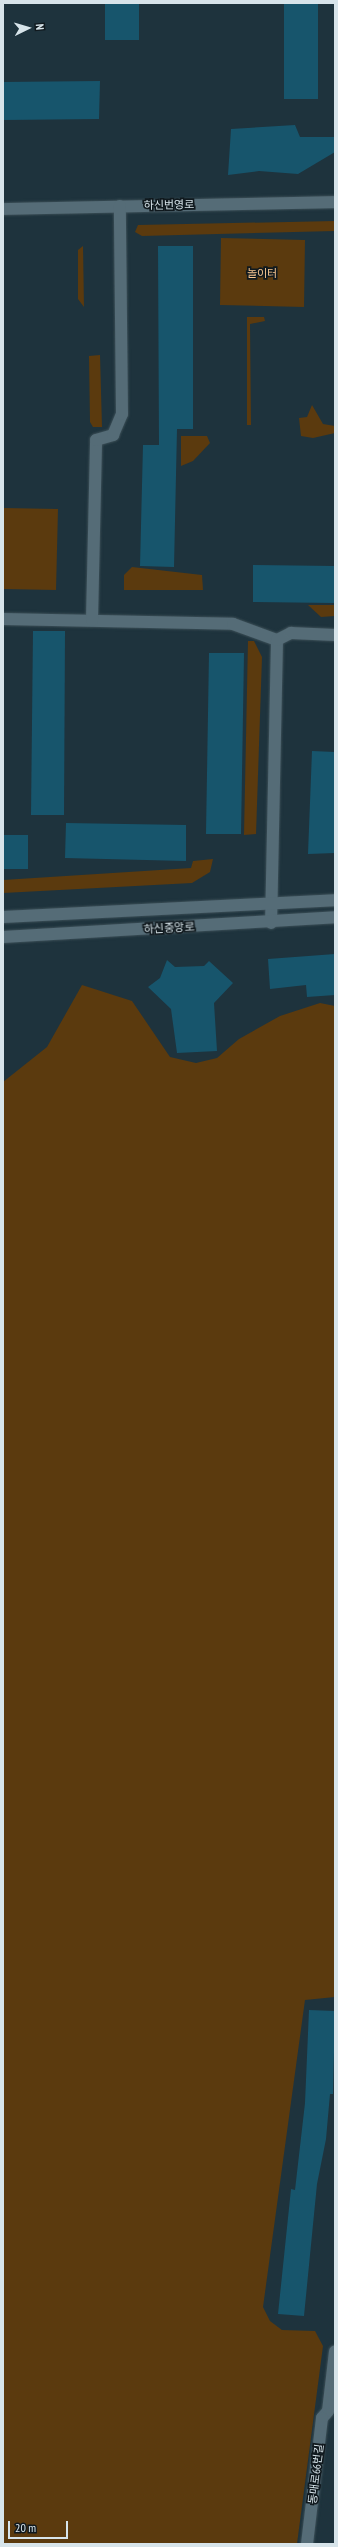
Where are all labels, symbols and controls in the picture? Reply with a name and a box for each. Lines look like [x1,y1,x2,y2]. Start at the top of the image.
north arrow [8,8,48,48]
text: N [33,23,47,31]
street label: 하신번영로 [144,198,194,212]
park label: 놀이터 [247,266,277,280]
street label: 하신중앙로 [143,920,195,936]
street label: 동매로66번길 [306,2443,326,2505]
scale bar [10,2513,70,2539]
text: 20 m [15,2520,36,2535]

